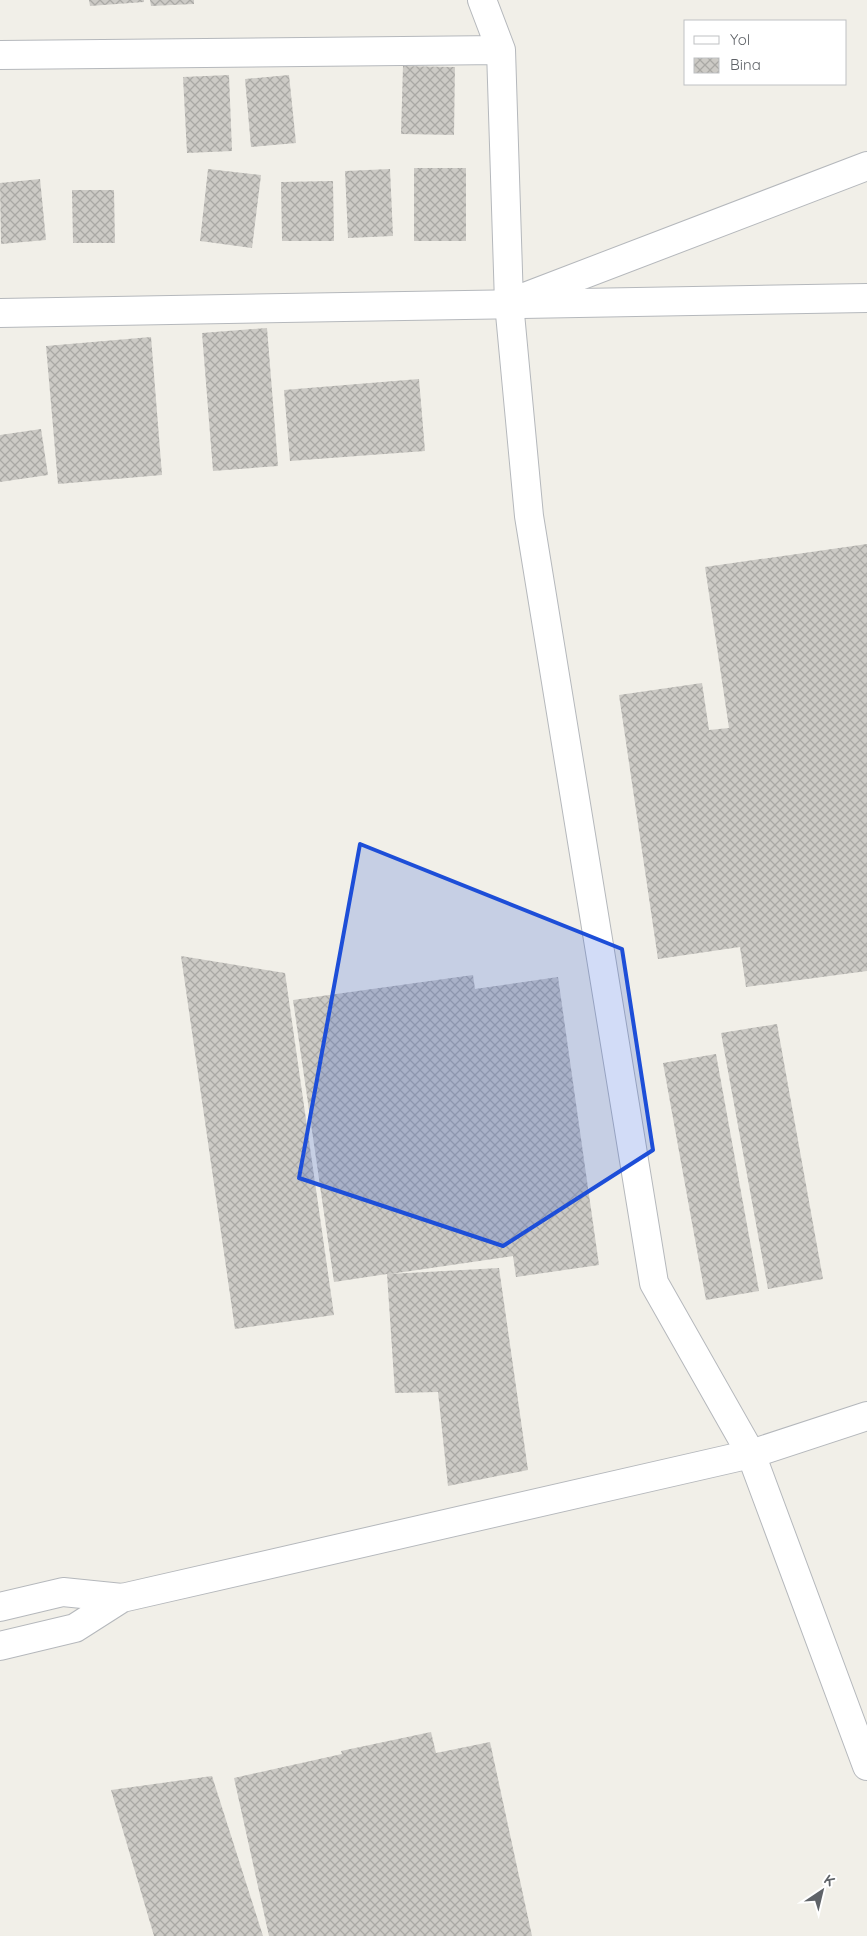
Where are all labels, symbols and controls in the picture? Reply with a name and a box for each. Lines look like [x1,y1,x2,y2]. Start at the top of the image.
legend [684,20,847,85]
text: Yol [730,30,750,49]
text: Bina [730,55,761,74]
north arrow [797,1866,847,1916]
text: K [821,1870,838,1890]

